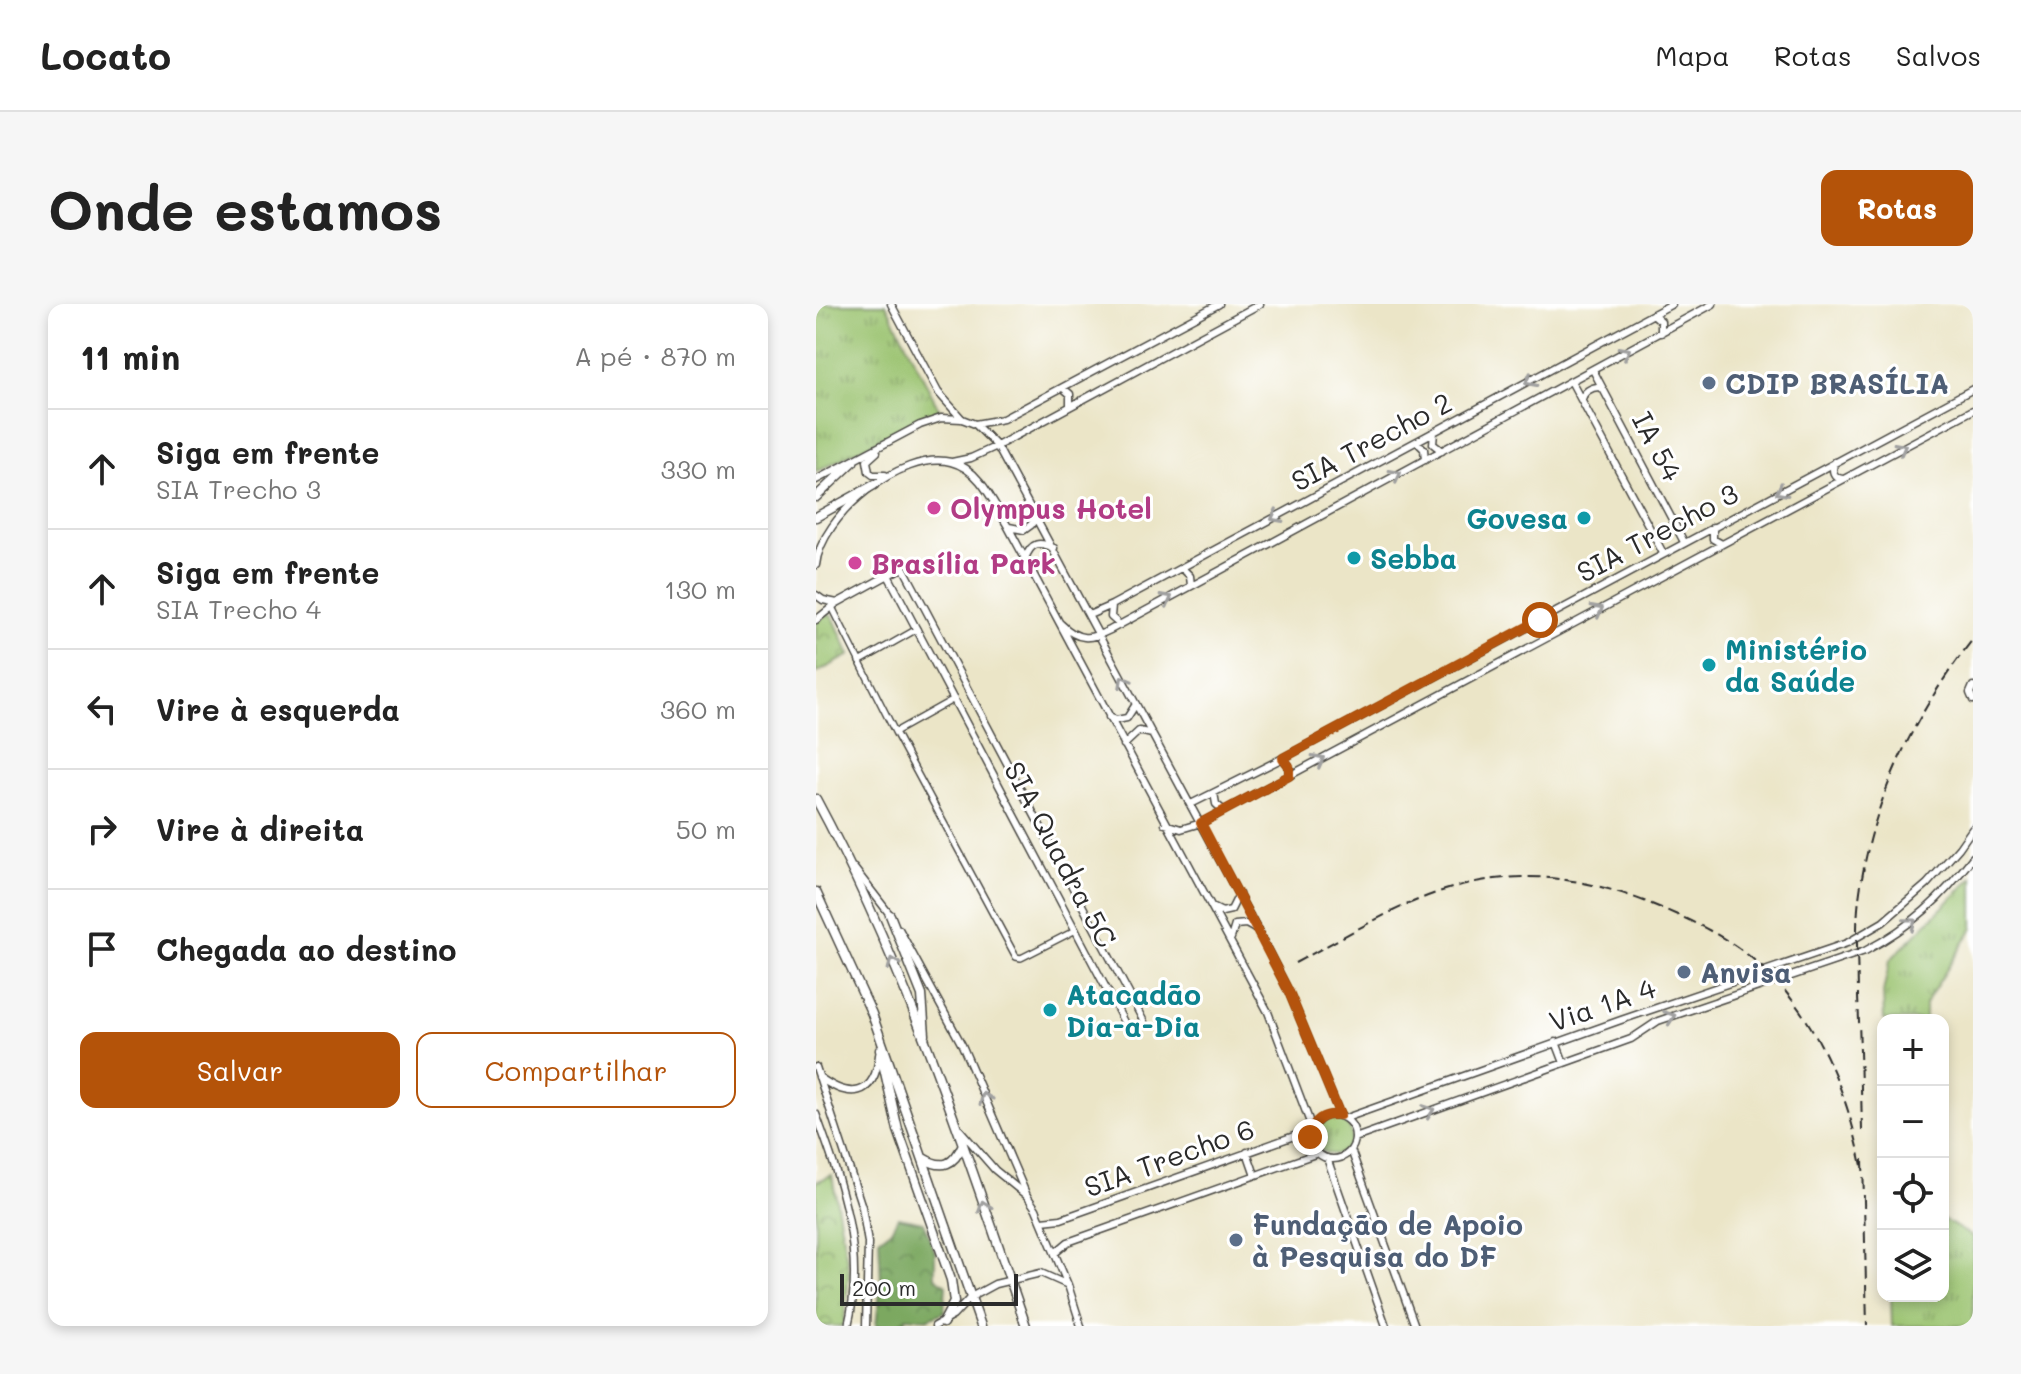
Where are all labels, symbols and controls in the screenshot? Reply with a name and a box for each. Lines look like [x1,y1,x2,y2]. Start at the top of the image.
text: Locato [40,30,171,80]
text: Mapa [1655,37,1730,73]
text: Rotas [1774,37,1852,73]
text: Salvos [1896,37,1981,73]
button: Rotas [1821,170,1973,246]
text: Onde estamos [48,172,442,245]
text: 11 min [80,334,180,379]
text: A pé · 870 m [574,339,736,373]
one-way arrow [1616,346,1630,362]
place label: CDIP BRASÍLIA [1725,365,1949,401]
one-way arrow [1523,371,1538,386]
marker: CDIP BRASÍLIA [1700,374,1718,392]
street label: SIA Trecho 2 [1285,384,1457,498]
street label: IA 54 [1625,405,1691,487]
text: Siga em frente [156,432,379,472]
one-way arrow [1893,442,1907,457]
icon: ahead [80,447,124,491]
text: 330 m [660,452,736,486]
one-way arrow [1388,470,1402,485]
text: SIA Trecho 3 [156,472,321,506]
street label: SIA Trecho 3 [1570,474,1744,590]
one-way arrow [1775,481,1789,497]
place label: Olympus Hotel [950,490,1152,527]
marker: Olympus Hotel [925,499,943,517]
place label: Govesa [1466,500,1568,536]
one-way arrow [1270,507,1284,522]
marker: Govesa [1575,509,1593,527]
place label: Sebba [1370,540,1457,576]
place label: Brasília Park [871,545,1056,581]
marker: Sebba [1345,549,1363,567]
text: Siga em frente [156,552,379,592]
marker: Brasília Park [846,554,864,572]
icon: ahead [80,567,124,611]
text: 130 m [664,572,736,606]
text: SIA Trecho 4 [156,592,321,626]
one-way arrow [1158,593,1173,609]
route start [1522,602,1558,638]
one-way arrow [1589,605,1604,620]
place label: Ministério da Saúde [1725,631,1867,699]
marker: Ministério da Saúde [1700,656,1718,674]
one-way arrow [1118,675,1134,690]
icon: left [80,687,124,731]
text: Vire à esquerda [156,689,400,729]
text: 360 m [660,692,736,726]
one-way arrow [1311,754,1326,769]
street label: SIA Quadra 5C [997,755,1125,953]
icon: right [80,807,124,851]
text: Vire à direita [156,809,364,849]
text: 50 m [676,812,736,846]
one-way arrow [1902,918,1917,932]
icon: arrive [80,927,124,971]
text: Chegada ao destino [156,929,456,969]
place label: Anvisa [1700,954,1792,990]
one-way arrow [886,956,902,971]
marker: Anvisa [1675,963,1693,981]
street label: Via 1A 4 [1544,969,1661,1039]
place label: Atacadão Dia-a-Dia [1066,976,1201,1044]
marker: Atacadão Dia-a-Dia [1041,1001,1059,1019]
one-way arrow [1662,1010,1676,1026]
map controls [1877,1014,1949,1302]
button: + [1877,1014,1949,1086]
button: Salvar [80,1032,400,1108]
button: Compartilhar [416,1032,736,1108]
button: − [1877,1086,1949,1158]
one-way arrow [978,1092,994,1107]
one-way arrow [1421,1105,1435,1121]
street label: SIA Trecho 6 [1079,1110,1259,1204]
route end [1292,1119,1328,1155]
button: locate [1877,1158,1949,1230]
one-way arrow [978,1199,994,1213]
place label: Fundação de Apoio à Pesquisa do DF [1252,1206,1523,1274]
button: layers [1877,1230,1949,1302]
marker: Fundação de Apoio à Pesquisa do DF [1227,1231,1245,1249]
scale bar [840,1270,1018,1306]
text: 200 m [852,1273,916,1302]

